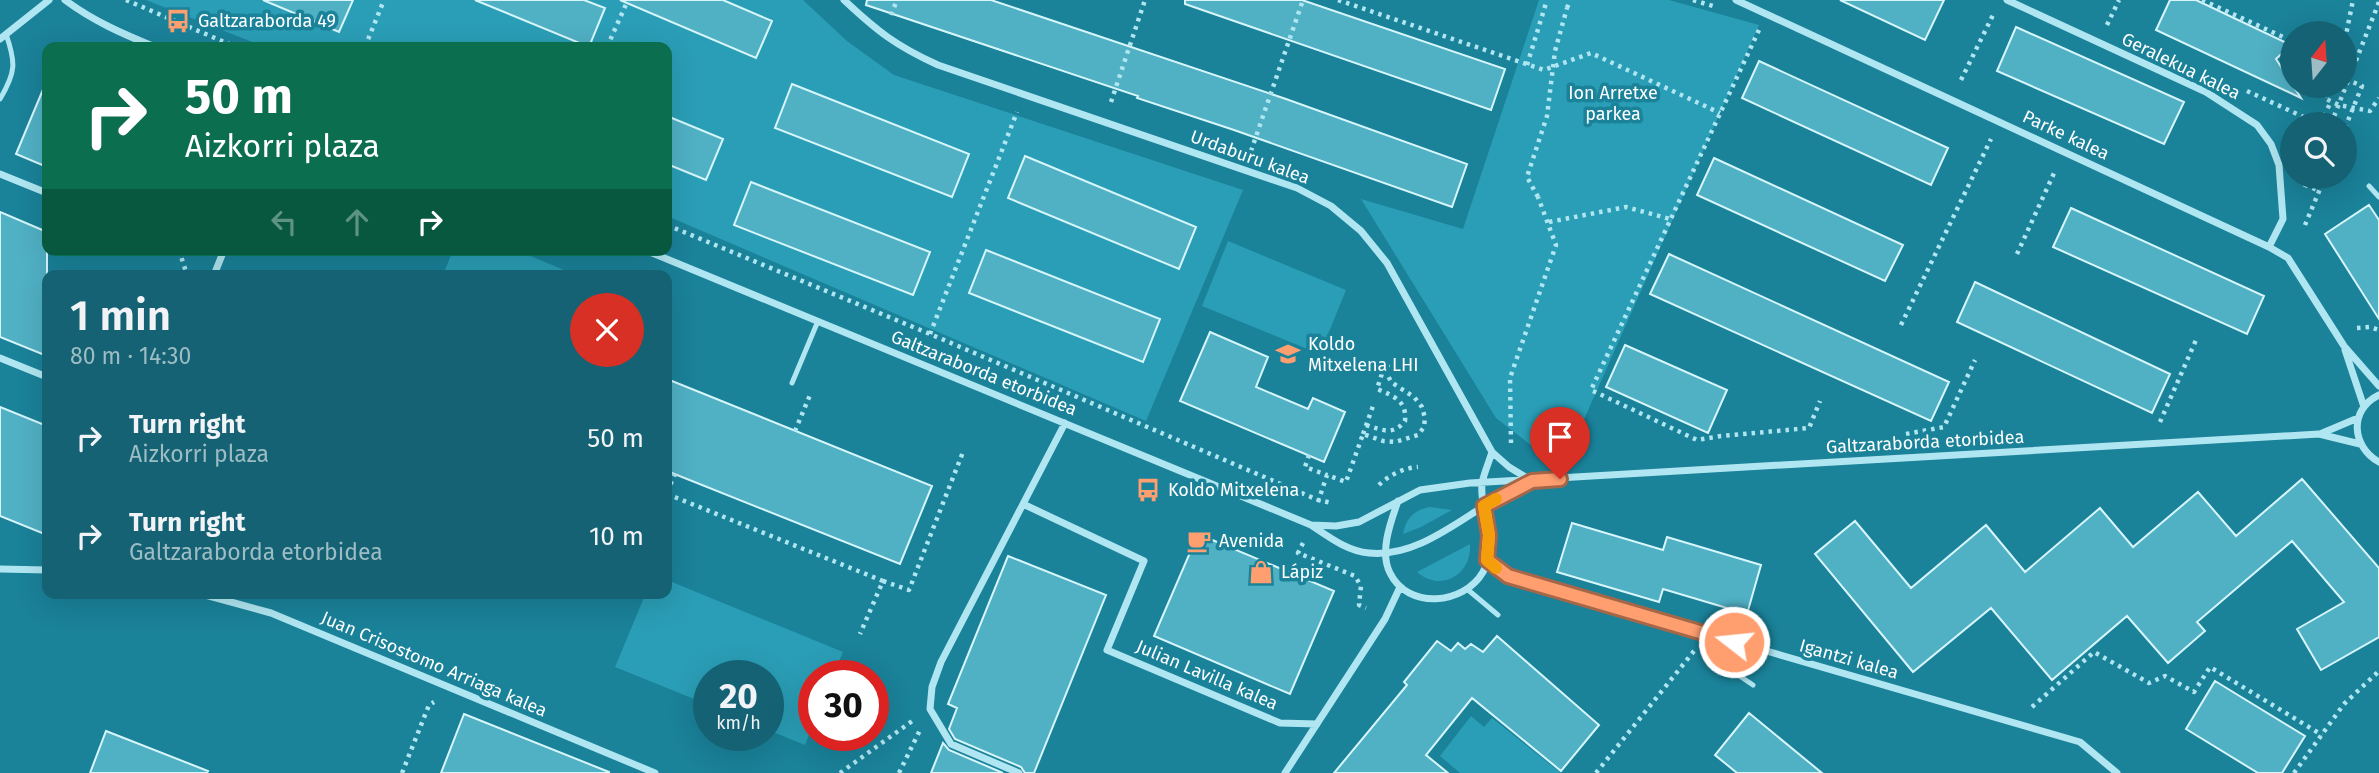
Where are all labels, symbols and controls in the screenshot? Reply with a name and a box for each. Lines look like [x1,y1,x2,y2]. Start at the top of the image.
bus stop icon: Galtzaraborda 49 [164,7,192,35]
place label: Galtzaraborda 49 [198,10,336,32]
north arrow [2280,21,2357,98]
map controls [2280,21,2357,189]
street label: Geralekua kalea [2118,28,2244,104]
text: 50 m [185,67,293,126]
icon: right [70,70,161,161]
park label: Ion Arretxe parkea [1568,82,1658,125]
street label: Parke kalea [2019,105,2113,165]
button: search [2280,112,2357,189]
street label: Urdaburu kalea [1187,125,1313,189]
text: Aizkorri plaza [185,127,380,165]
icon: left [265,203,303,241]
icon: ahead [338,203,376,241]
icon: right [411,203,449,241]
text: 1 min [70,291,171,341]
button: close [570,293,644,367]
street label: Galtzaraborda etorbidea [888,326,1080,420]
place label: Koldo Mitxelena LHI [1308,333,1419,376]
school or university icon: Koldo Mitxelena LHI [1274,340,1302,368]
text: 80 m · 14:30 [70,342,191,370]
pin [1530,407,1590,479]
text: Turn right [129,409,246,440]
icon: arrive [1541,418,1579,456]
icon: right [70,419,108,457]
text: 50 m [587,423,644,454]
street label: Galtzaraborda etorbidea [1825,426,2025,458]
text: Aizkorri plaza [129,440,269,468]
bus stop icon: Koldo Mitxelena [1134,476,1162,504]
place label: Koldo Mitxelena [1168,479,1299,501]
text: Turn right [129,507,246,538]
icon: right [70,517,108,555]
text: 10 m [589,521,644,552]
cafe icon: Avenida [1185,527,1213,555]
place label: Avenida [1219,530,1284,552]
text: Galtzaraborda etorbidea [129,538,383,566]
shop icon: Lápiz [1247,558,1275,586]
place label: Lápiz [1281,561,1323,583]
position arrow [1697,605,1771,679]
street label: Juan Crisostomo Arriaga kalea [318,606,550,722]
street label: Igantzi kalea [1797,634,1901,684]
street label: Julian Lavilla kalea [1133,635,1281,715]
speed limit sign: 30 [798,660,889,751]
text: 20 [719,675,758,717]
text: km/h [716,712,761,734]

